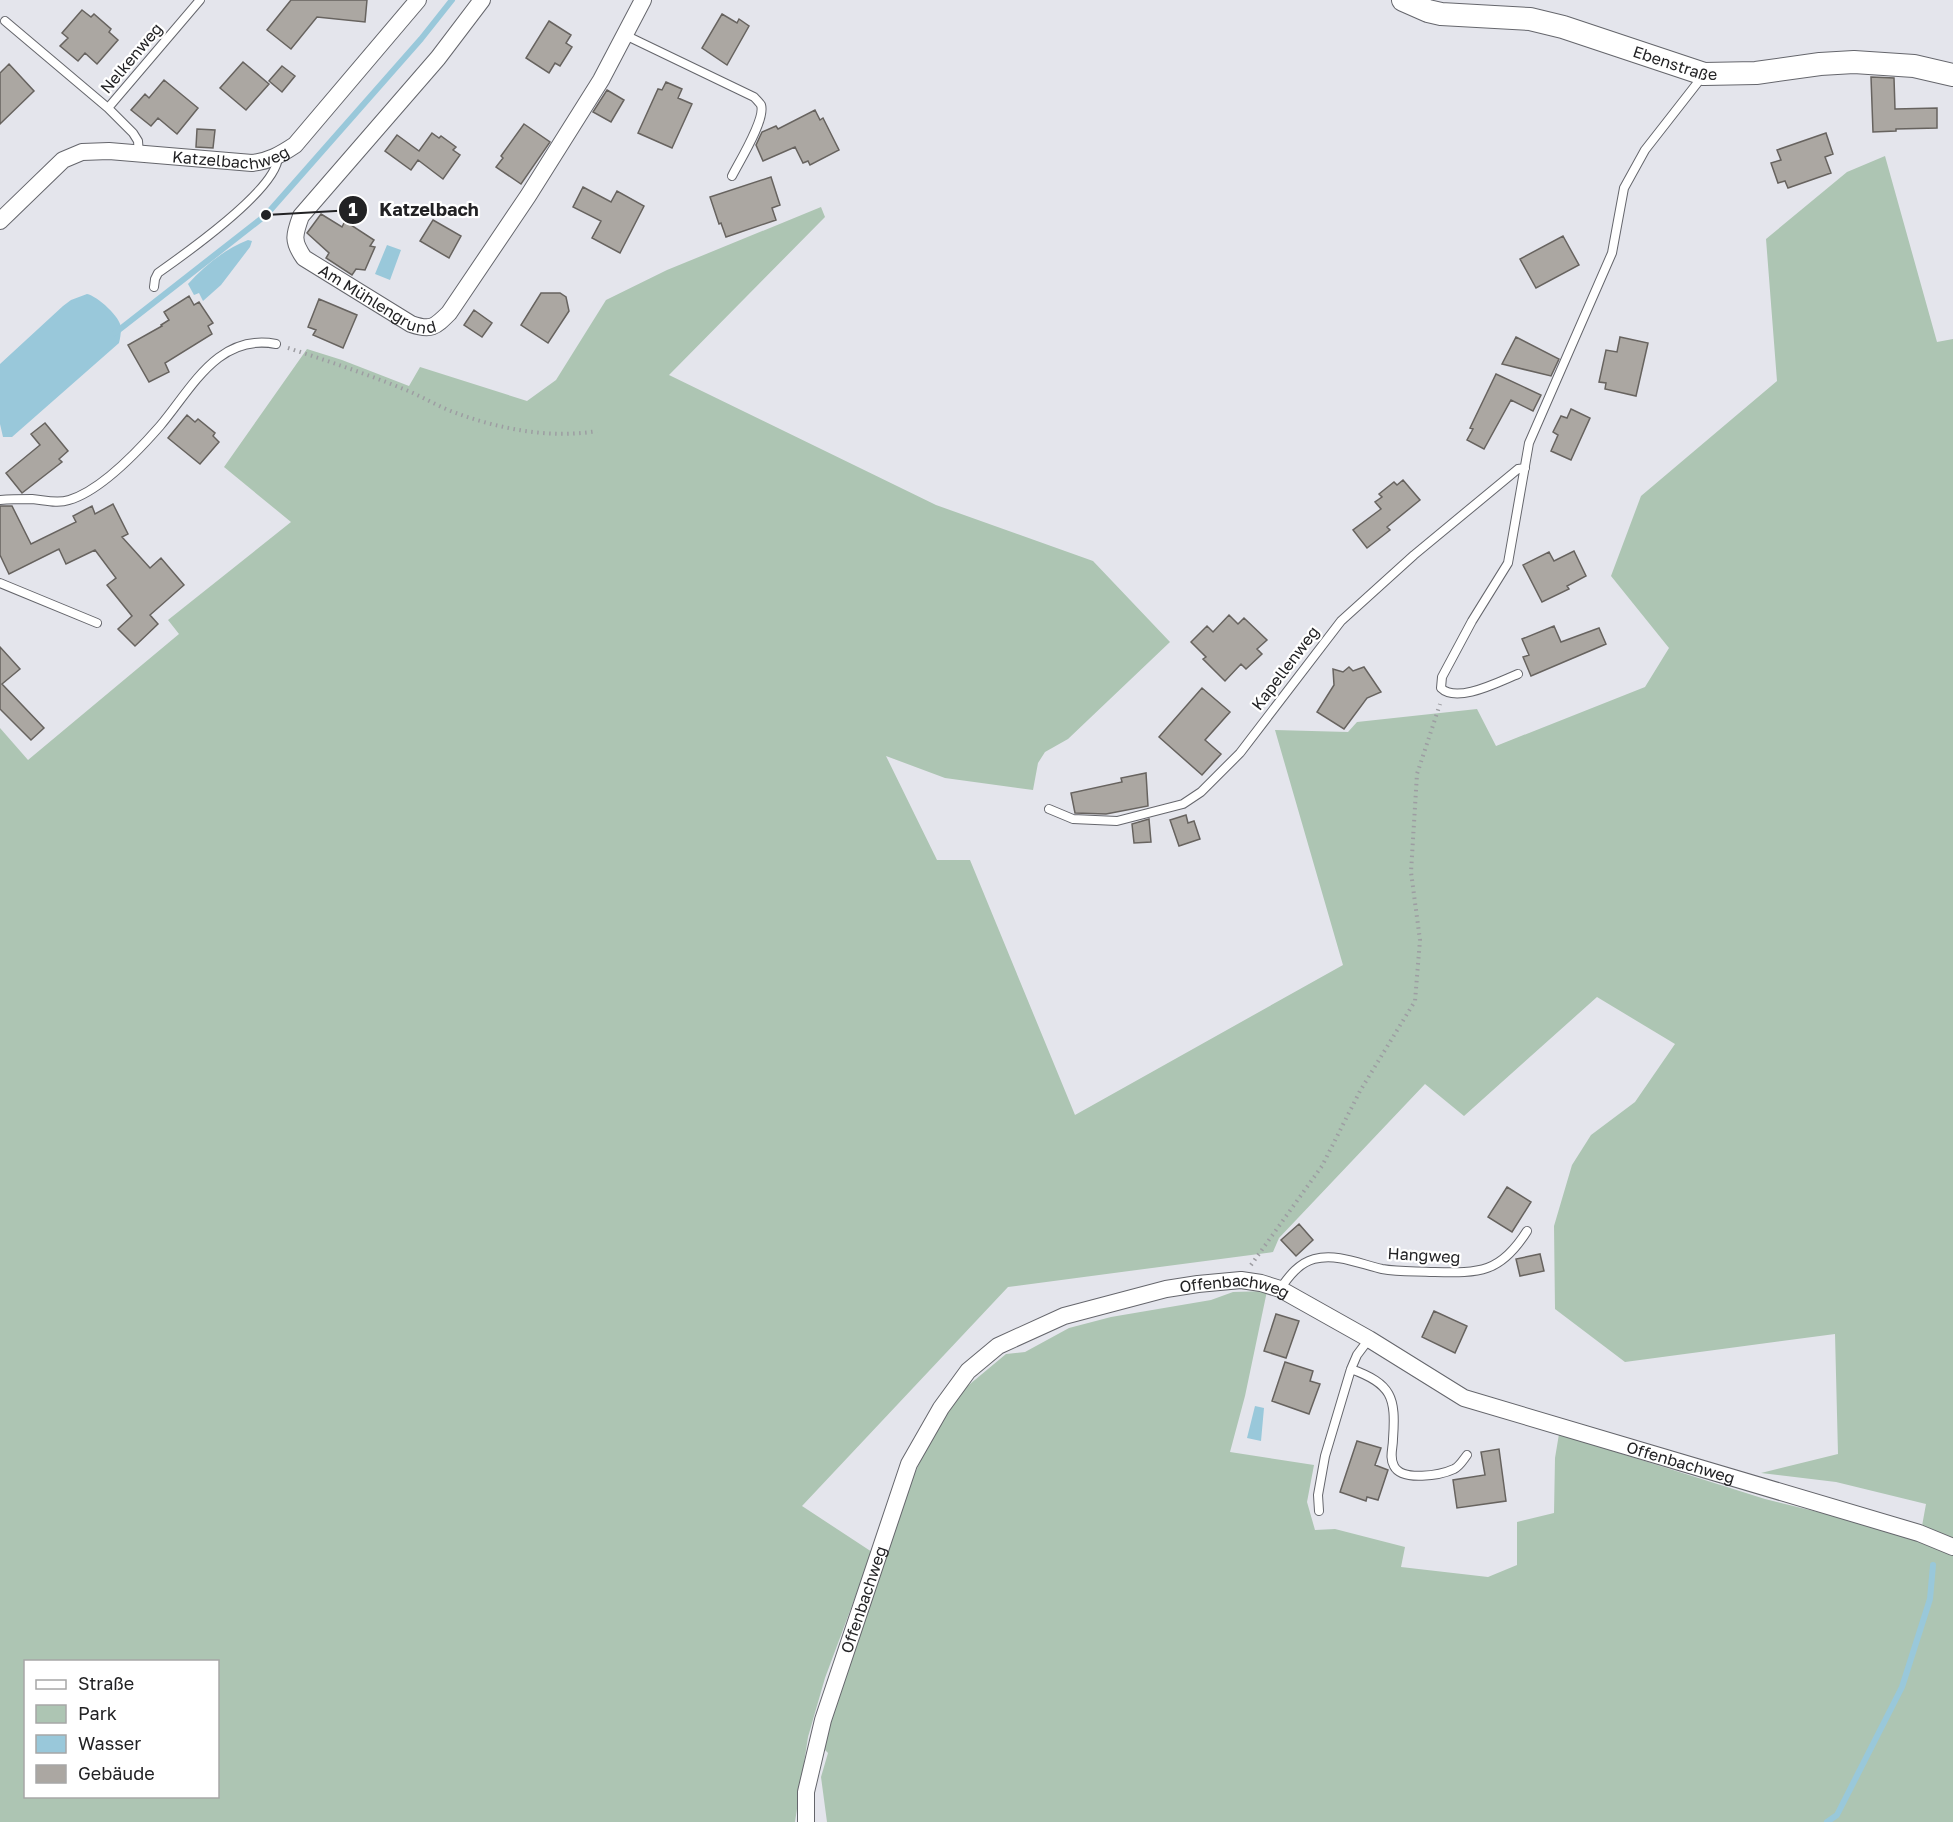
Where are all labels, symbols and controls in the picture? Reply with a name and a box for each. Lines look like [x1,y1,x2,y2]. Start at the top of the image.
street label: Nelkenweg [96,19,166,97]
street label: Ebenstraße [1631,41,1717,85]
street label: Katzelbachweg [171,141,293,173]
callout: Katzelbach [338,192,491,228]
text: 1 [348,198,358,220]
text: Katzelbach [379,198,479,220]
street label: Am Mühlengrund [315,260,438,338]
street label: Kapellenweg [1247,622,1323,714]
street label: Hangweg [1387,1243,1461,1267]
street label: Offenbachweg [1178,1270,1293,1303]
street label: Offenbachweg [1624,1437,1737,1488]
street label: Offenbachweg [836,1543,891,1656]
legend [24,1660,219,1798]
text: Straße [78,1672,134,1694]
text: Park [78,1702,117,1724]
text: Wasser [78,1732,141,1754]
text: Gebäude [78,1762,155,1784]

